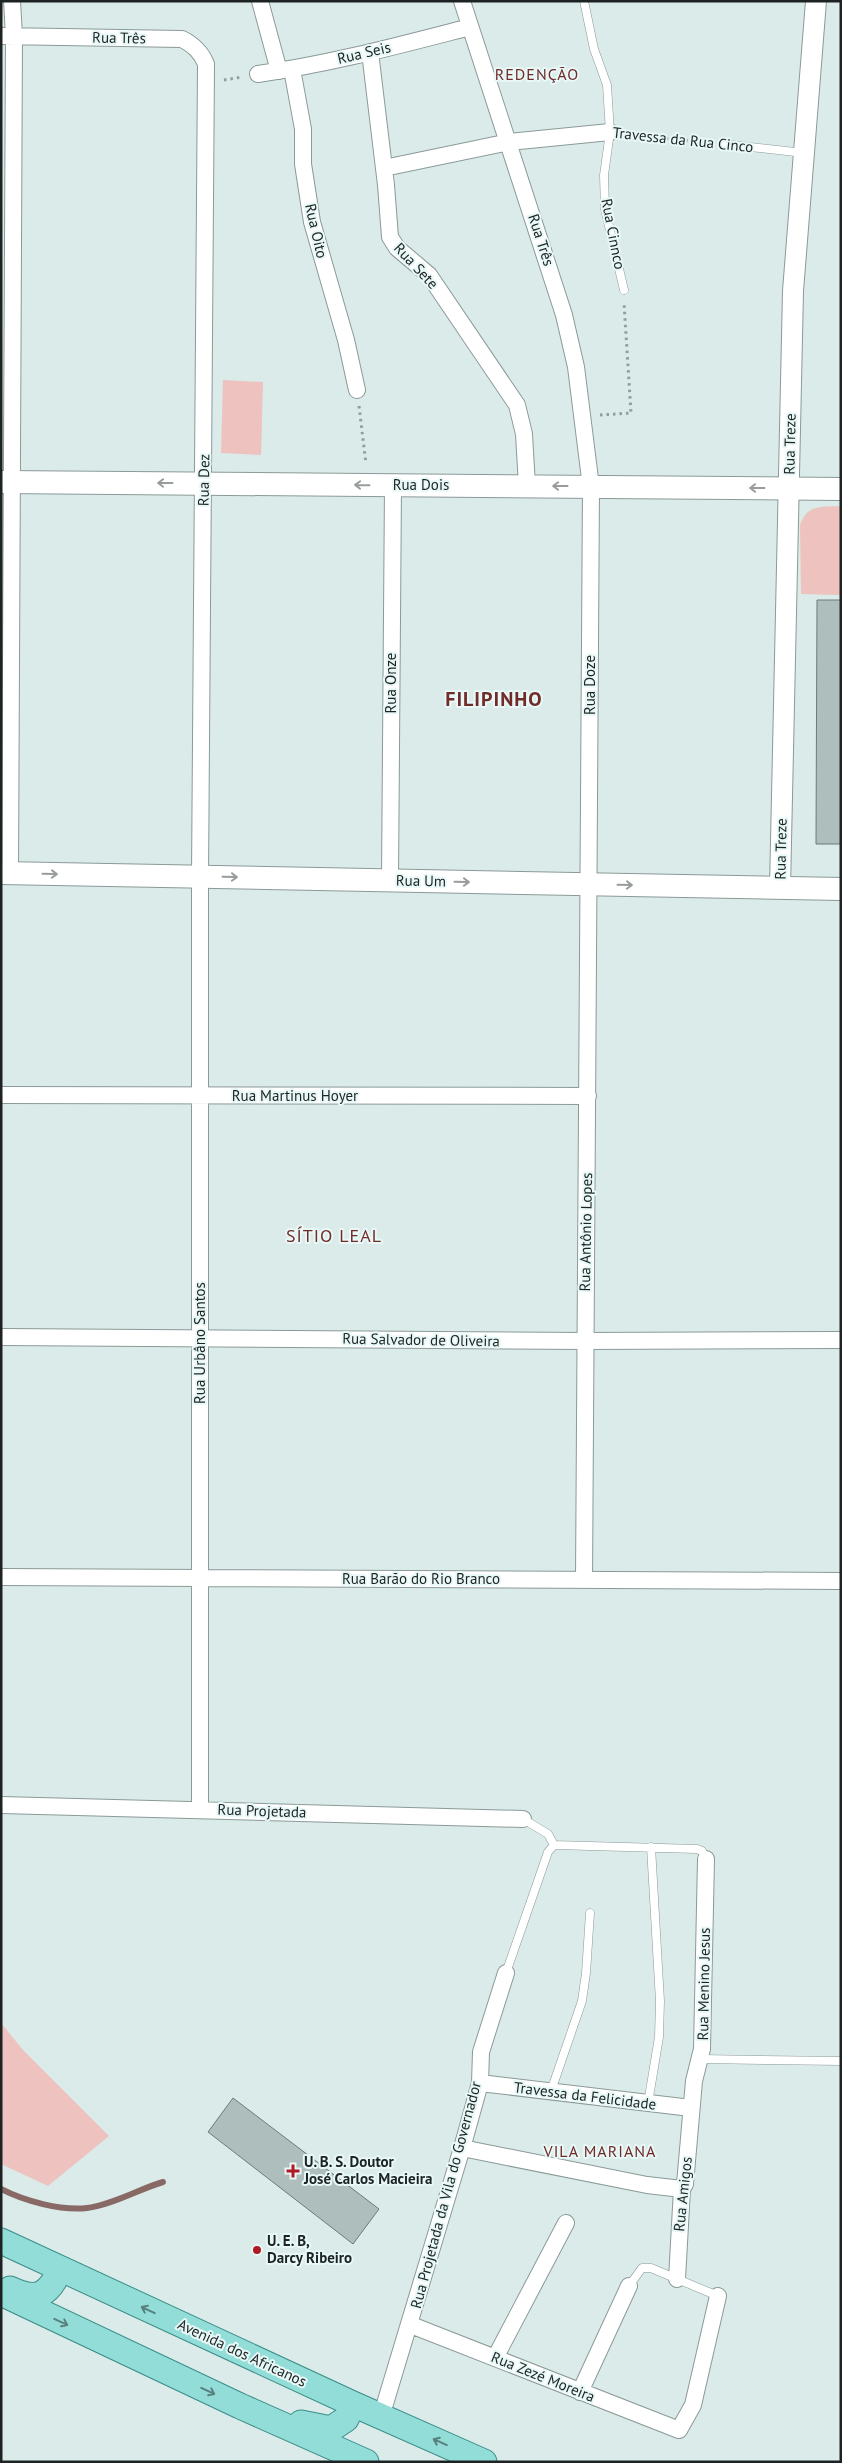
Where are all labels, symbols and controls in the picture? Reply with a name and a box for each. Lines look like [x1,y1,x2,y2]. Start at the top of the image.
street label: Rua Três [92,28,146,47]
street label: Rua Seis [335,37,392,68]
district label: REDENÇÃO [495,64,579,84]
street label: Travessa da Rua Cinco [612,123,754,156]
street label: Rua Cinnco [597,197,630,271]
street label: Rua Oito [301,202,332,260]
street label: Rua Três [524,211,559,268]
street label: Rua Sete [390,239,443,293]
street label: Rua Treze [779,413,800,475]
street label: Rua Dez [194,454,213,506]
street label: Rua Dois [393,475,449,494]
one-way arrow [157,478,173,488]
one-way arrow [354,480,370,490]
one-way arrow [552,482,568,491]
one-way arrow [749,483,766,493]
street label: Rua Onze [381,653,400,713]
street label: Rua Doze [580,655,599,715]
district label: FILIPINHO [445,686,543,712]
street label: Rua Treze [770,818,791,880]
one-way arrow [42,869,58,879]
street label: Rua Um [396,871,446,890]
one-way arrow [222,872,238,882]
one-way arrow [454,877,470,887]
one-way arrow [616,880,633,890]
street label: Rua Martinus Hoyer [232,1086,358,1105]
street label: Rua Antônio Lopes [575,1172,596,1292]
district label: SÍTIO LEAL [286,1224,382,1247]
street label: Rua Urbâno Santos [190,1282,209,1404]
street label: Rua Salvador de Oliveira [342,1329,500,1350]
street label: Rua Barão do Rio Branco [342,1569,500,1588]
street label: Rua Projetada [217,1799,307,1822]
street label: Rua Menino Jesus [693,1927,714,2041]
street label: Travessa da Felicidade [513,2077,657,2114]
street label: Rua Projetada da Vila do Governador [406,2079,485,2310]
district label: VILA MARIANA [543,2141,656,2161]
place label: U. B. S. Doutor José Carlos Macieira [303,2152,432,2188]
street label: Rua Amigos [669,2156,696,2232]
marker: U. B. S. Doutor José Carlos Macieira [286,2164,300,2178]
place label: U. E. B, Darcy Ribeiro [267,2231,352,2267]
marker: U. E. B, Darcy Ribeiro [251,2244,263,2256]
one-way arrow [141,2304,156,2314]
street label: Avenida dos Africanos [175,2314,310,2391]
one-way arrow [53,2317,68,2327]
street label: Rua Zezé Moreira [489,2347,598,2406]
one-way arrow [200,2386,215,2396]
one-way arrow [433,2437,448,2447]

